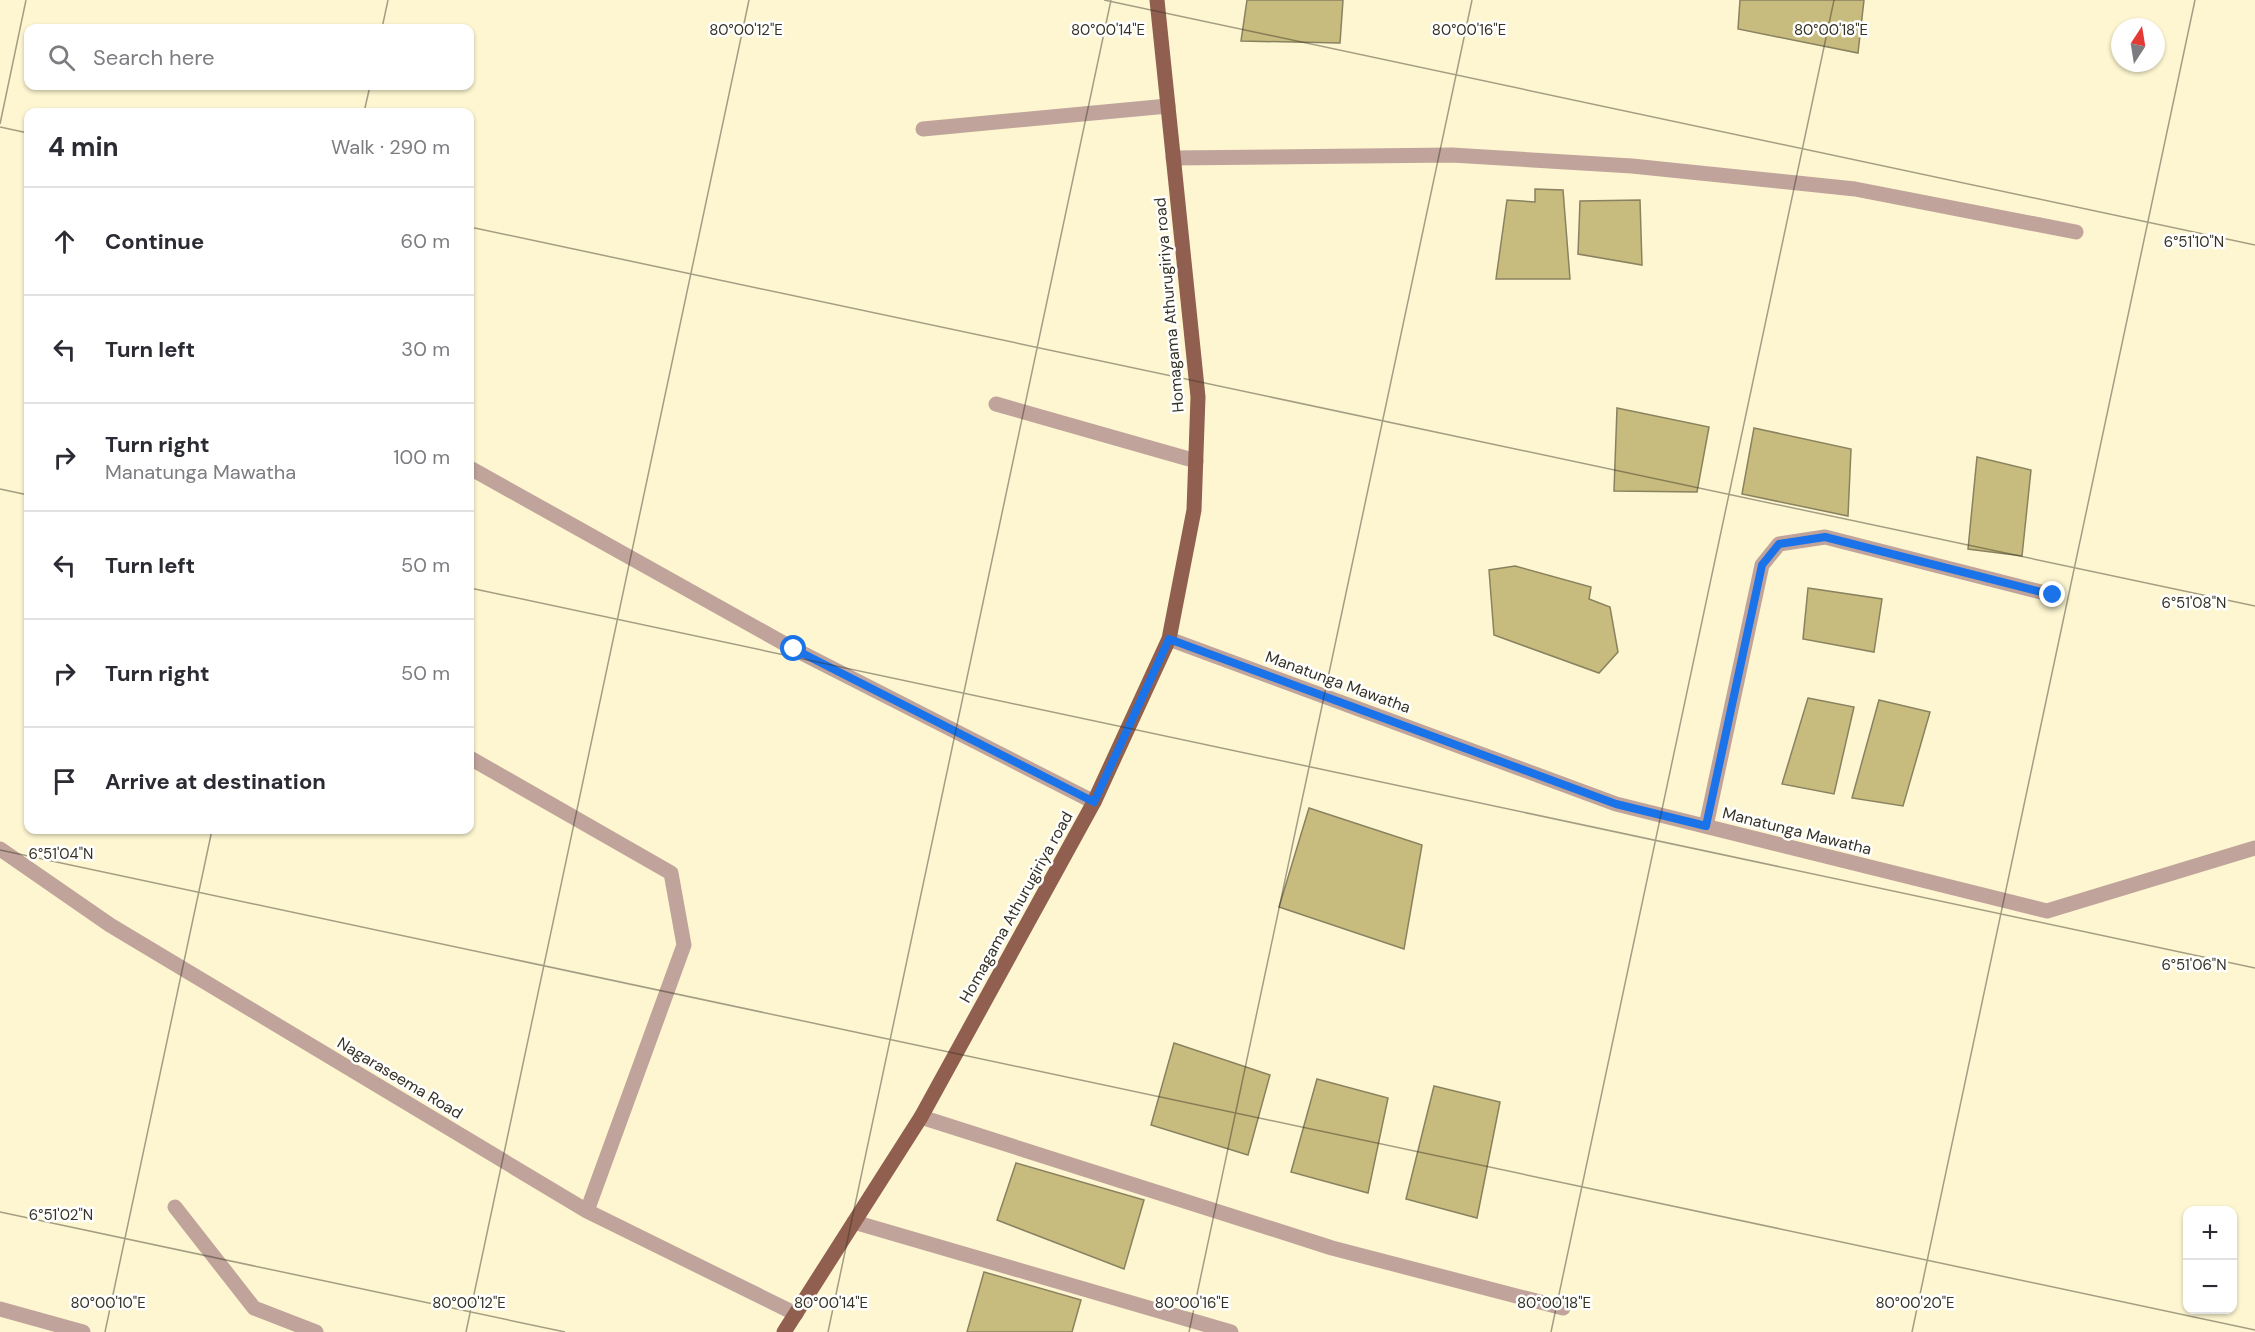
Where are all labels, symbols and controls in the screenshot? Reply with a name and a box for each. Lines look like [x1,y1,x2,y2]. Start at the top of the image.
north arrow [2111,18,2165,72]
text: 80°00'12"E [709,20,783,40]
text: 80°00'14"E [1071,20,1145,40]
text: 80°00'16"E [1432,20,1506,40]
text: 80°00'18"E [1794,20,1868,40]
search box [24,24,474,90]
icon: search [45,41,78,74]
text: Search here [93,43,214,72]
text: 4 min [48,130,119,164]
text: Walk · 290 m [331,134,450,160]
street label: Homagama Athurugiriya road [1149,197,1189,413]
icon: ahead [48,225,81,258]
text: Continue [105,227,204,256]
text: 60 m [401,228,450,254]
text: 6°51'10"N [2164,232,2224,252]
icon: left [48,333,81,366]
text: Turn left [105,335,195,364]
text: 30 m [401,336,450,362]
text: Turn right [105,430,210,459]
icon: right [48,441,81,474]
text: 100 m [393,444,450,470]
text: Manatunga Mawatha [105,459,296,485]
icon: left [48,549,81,582]
text: Turn left [105,551,195,580]
text: 50 m [401,552,450,578]
route end [2039,581,2065,607]
text: 6°51'08"N [2162,593,2226,613]
route start [780,635,806,661]
street label: Manatunga Mawatha [1263,646,1413,718]
icon: right [48,657,81,690]
text: Turn right [105,659,210,688]
text: 50 m [401,660,450,686]
icon: arrive [48,765,81,798]
text: Arrive at destination [105,767,326,796]
street label: Manatunga Mawatha [1720,802,1874,860]
street label: Homagama Athurugiriya road [955,808,1077,1006]
text: 6°51'04"N [29,844,93,864]
text: 6°51'06"N [2161,955,2227,975]
street label: Nagaraseema Road [333,1032,467,1124]
text: 6°51'02"N [29,1205,93,1225]
map controls [2183,1206,2237,1314]
button: + [2183,1206,2237,1260]
button: − [2183,1260,2237,1314]
text: 80°00'10"E [70,1293,146,1313]
text: 80°00'12"E [432,1293,506,1313]
text: 80°00'14"E [794,1293,868,1313]
text: 80°00'16"E [1155,1293,1229,1313]
text: 80°00'18"E [1517,1293,1591,1313]
text: 80°00'20"E [1875,1293,1955,1313]

